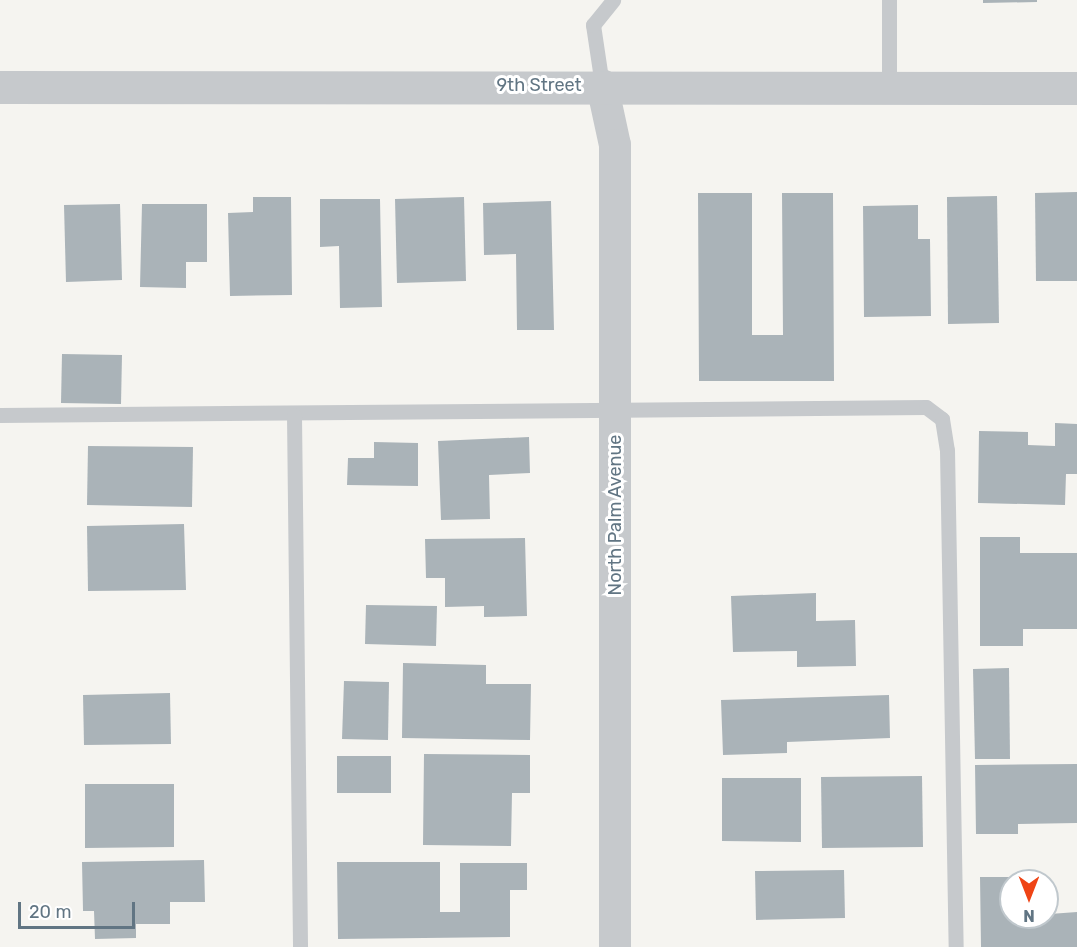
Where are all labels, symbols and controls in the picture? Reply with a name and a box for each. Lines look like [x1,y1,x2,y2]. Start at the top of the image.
street label: 9th Street [496,74,582,96]
street label: North Palm Avenue [604,434,626,596]
north arrow [999,869,1059,929]
scale bar [21,890,138,928]
text: 20 m [29,901,71,923]
text: N [1023,906,1035,925]

